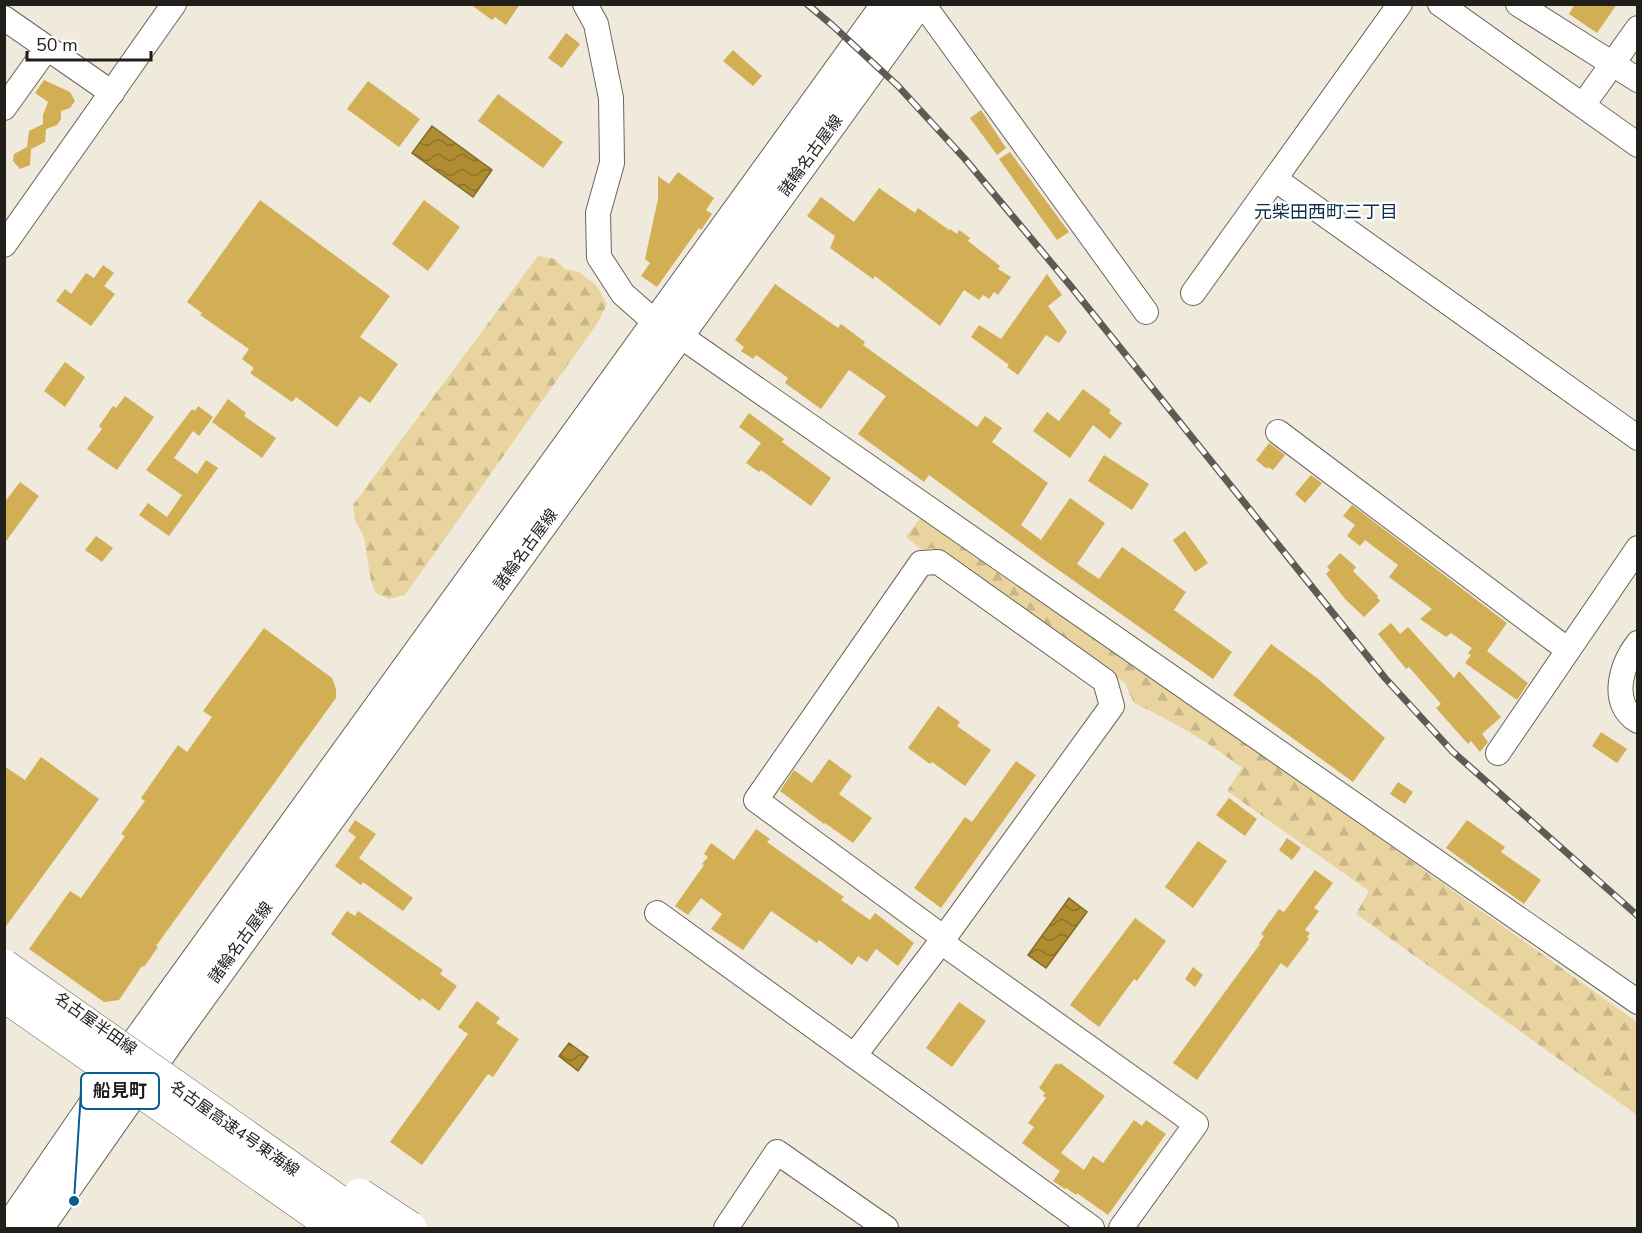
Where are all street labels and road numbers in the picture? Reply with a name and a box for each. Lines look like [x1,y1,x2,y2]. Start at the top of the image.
street label: 諸輪名古屋線 [774,110,848,201]
street label: 諸輪名古屋線 [489,504,563,595]
street label: 諸輪名古屋線 [204,897,278,988]
street label: 名古屋半田線 [50,987,141,1060]
street label: 名古屋高速4号東海線 [165,1076,304,1182]

